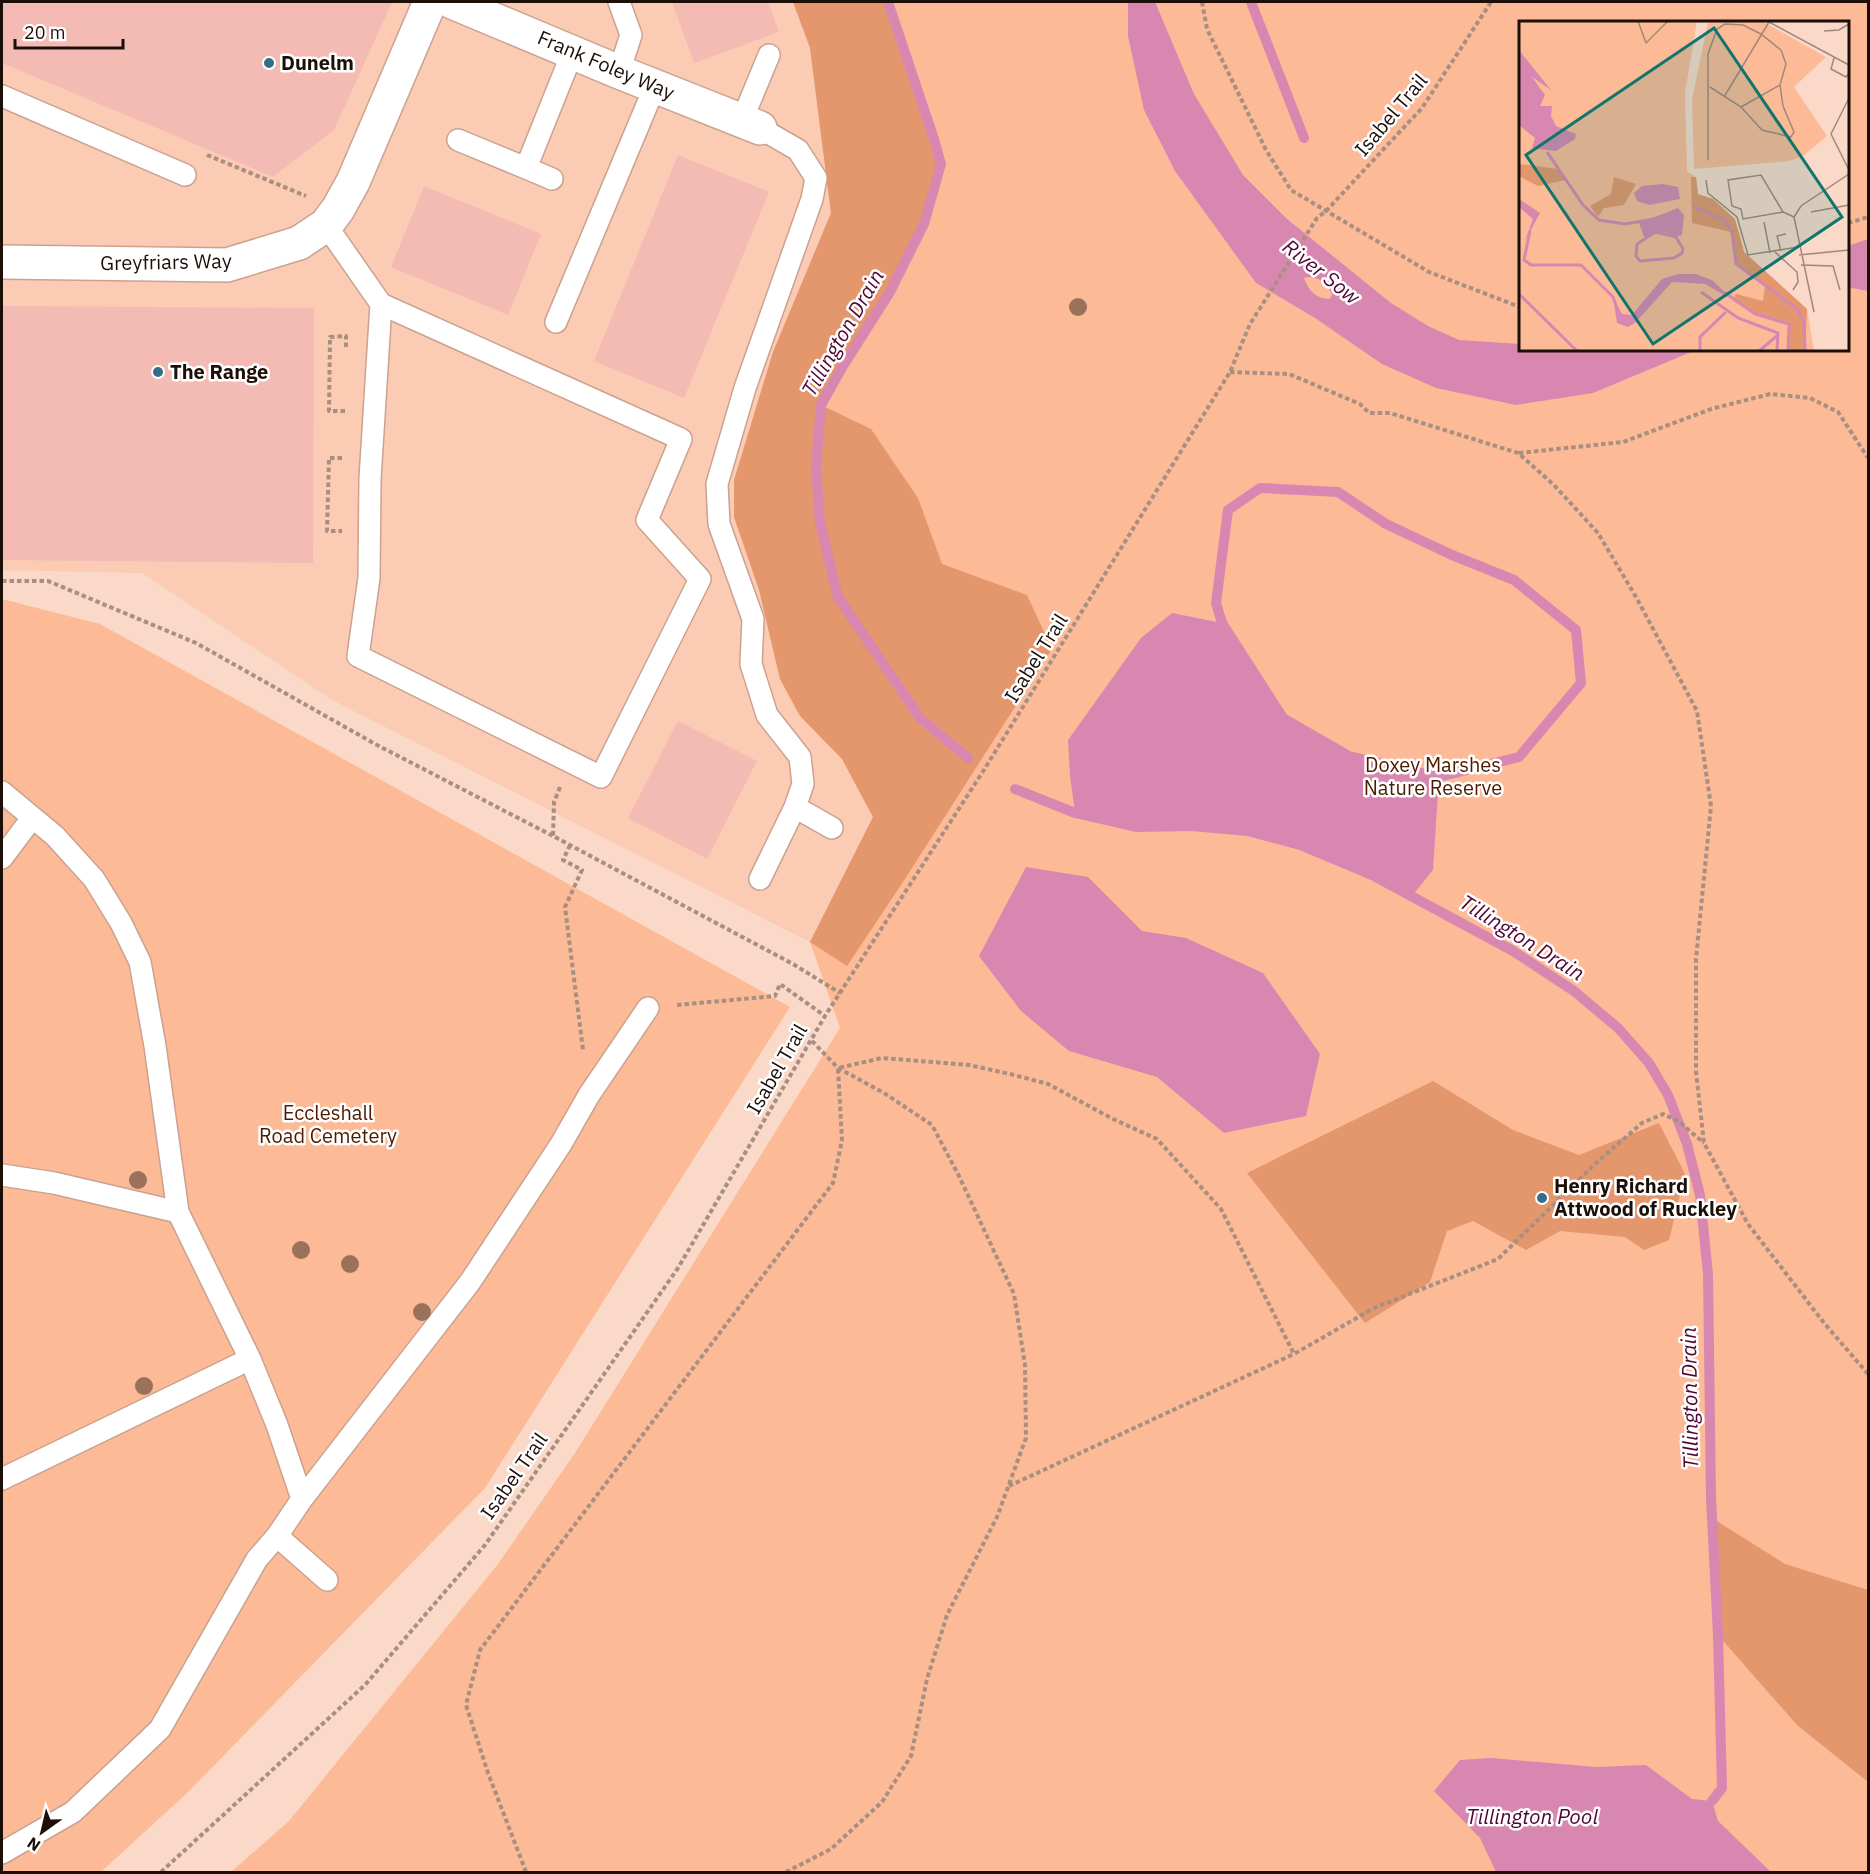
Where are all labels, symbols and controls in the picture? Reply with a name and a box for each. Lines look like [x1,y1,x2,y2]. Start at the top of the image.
scale bar [15,12,123,50]
text: 20 m [24,21,66,44]
inset map [1519,21,1849,351]
street label: Frank Foley Way [534,24,679,106]
place label: Dunelm [281,49,354,76]
marker: Dunelm [262,56,276,70]
street label: Isabel Trail [1348,68,1433,162]
water label: River Sow [1277,232,1366,310]
street label: Greyfriars Way [100,247,232,276]
water label: Tillington Drain [795,264,890,401]
place label: The Range [170,358,268,385]
marker: The Range [151,365,165,379]
street label: Isabel Trail [998,608,1074,707]
park label: Doxey Marshes Nature Reserve [1364,751,1502,801]
water label: Tillington Drain [1455,888,1590,987]
street label: Isabel Trail [740,1019,813,1119]
park label: Eccleshall Road Cemetery [259,1099,397,1149]
place label: Henry Richard Attwood of Ruckley [1554,1172,1737,1222]
marker: Henry Richard Attwood of Ruckley [1535,1191,1549,1205]
water label: Tillington Drain [1674,1327,1704,1469]
street label: Isabel Trail [474,1427,553,1524]
north arrow [12,1802,72,1862]
water label: Tillington Pool [1466,1802,1598,1830]
text: N [23,1833,44,1856]

